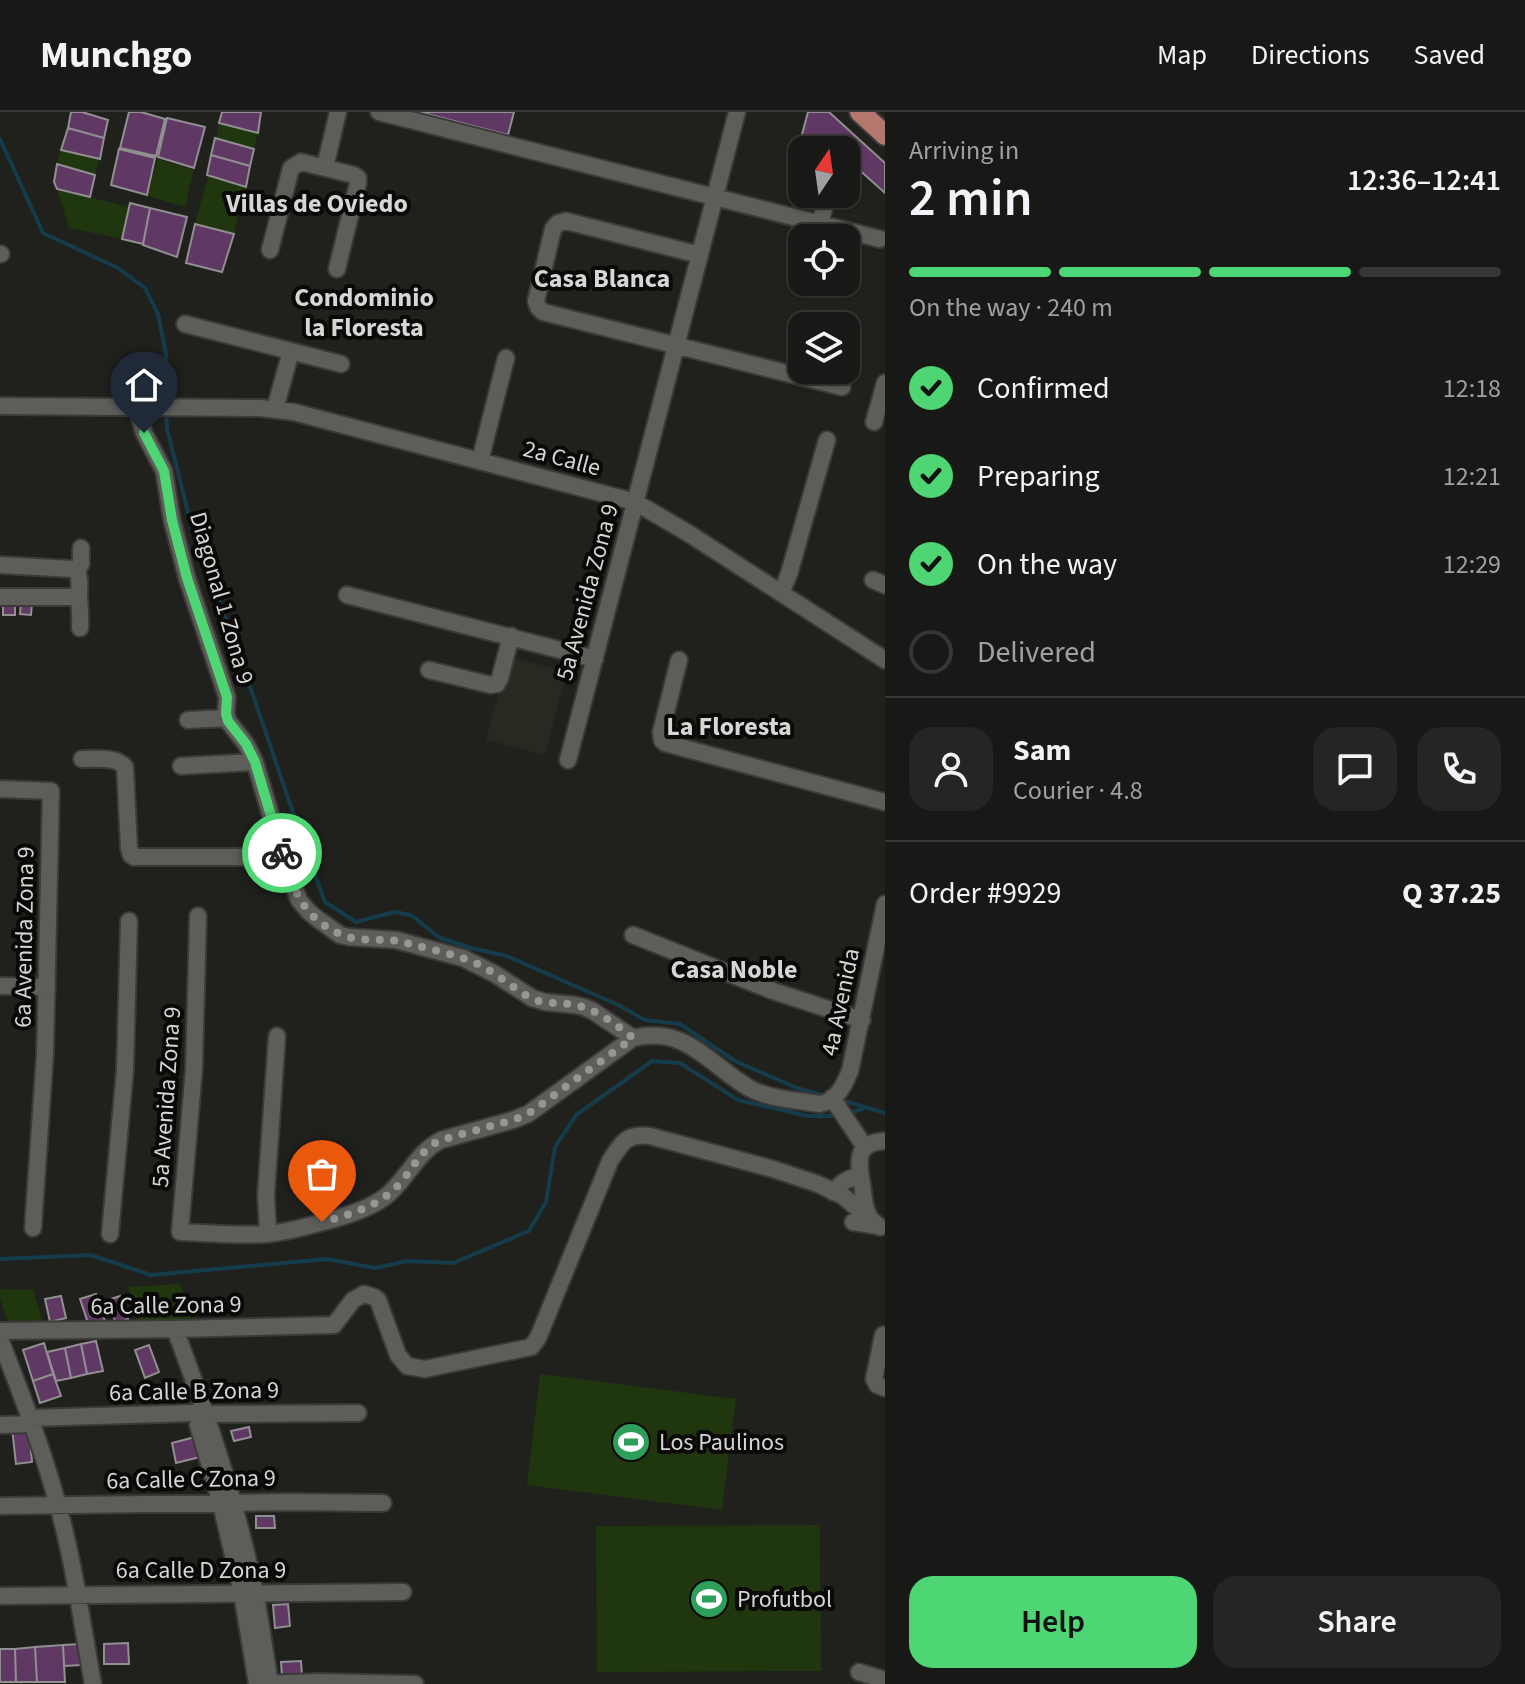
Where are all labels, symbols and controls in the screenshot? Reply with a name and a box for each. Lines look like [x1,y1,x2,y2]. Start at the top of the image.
text: Munchgo [40,28,192,82]
text: Map [1157,35,1207,75]
text: Directions [1251,35,1370,75]
text: Saved [1414,35,1485,75]
text: Arriving in [909,132,1019,169]
north arrow [788,136,860,208]
map controls [788,136,860,384]
text: 12:36–12:41 [1347,159,1501,202]
text: 2 min [909,162,1033,236]
district label: Villas de Oviedo [225,185,408,222]
button: locate [788,224,860,296]
district label: Casa Blanca [534,260,670,297]
district label: Condominio la Floresta [294,279,434,346]
text: On the way · 240 m [909,289,1113,326]
button: layers [788,312,860,384]
pin [110,351,178,433]
icon: home [122,363,166,407]
icon: check [909,366,953,410]
text: Confirmed [977,367,1110,410]
text: 12:18 [1443,370,1501,407]
street label: 2a Calle [519,431,604,486]
icon: check [909,454,953,498]
text: Preparing [977,455,1100,498]
text: 12:21 [1443,458,1501,495]
street label: 5a Avenida Zona 9 [547,500,628,684]
street label: Diagonal 1 Zona 9 [180,508,263,688]
icon: check [909,542,953,586]
text: On the way [977,543,1117,586]
text: 12:29 [1443,546,1501,583]
text: Delivered [977,631,1096,674]
district label: La Floresta [666,708,792,745]
button: person [909,727,993,811]
button: chat [1313,727,1397,811]
button: phone [1417,727,1501,811]
text: Sam [1013,729,1071,772]
text: Courier · 4.8 [1013,772,1143,809]
courier [242,813,322,893]
icon: bike [260,831,304,875]
street label: 6a Avenida Zona 9 [5,846,44,1028]
text: Order #9929 [909,872,1062,915]
text: Q 37.25 [1402,872,1501,915]
street label: 4a Avenida [812,945,869,1059]
district label: Casa Noble [671,951,797,988]
street label: 5a Avenida Zona 9 [143,1005,190,1189]
pin [288,1140,356,1222]
icon: bag [300,1152,344,1196]
street label: 6a Calle Zona 9 [90,1287,242,1324]
street label: 6a Calle B Zona 9 [109,1373,279,1410]
sports icon: Los Paulinos [610,1421,652,1463]
place label: Los Paulinos [659,1425,784,1460]
street label: 6a Calle C Zona 9 [106,1461,276,1498]
street label: 6a Calle D Zona 9 [116,1553,286,1588]
button: Help [909,1576,1197,1668]
button: Share [1213,1576,1501,1668]
sports icon: Profutbol [688,1578,730,1620]
place label: Profutbol [737,1582,832,1617]

